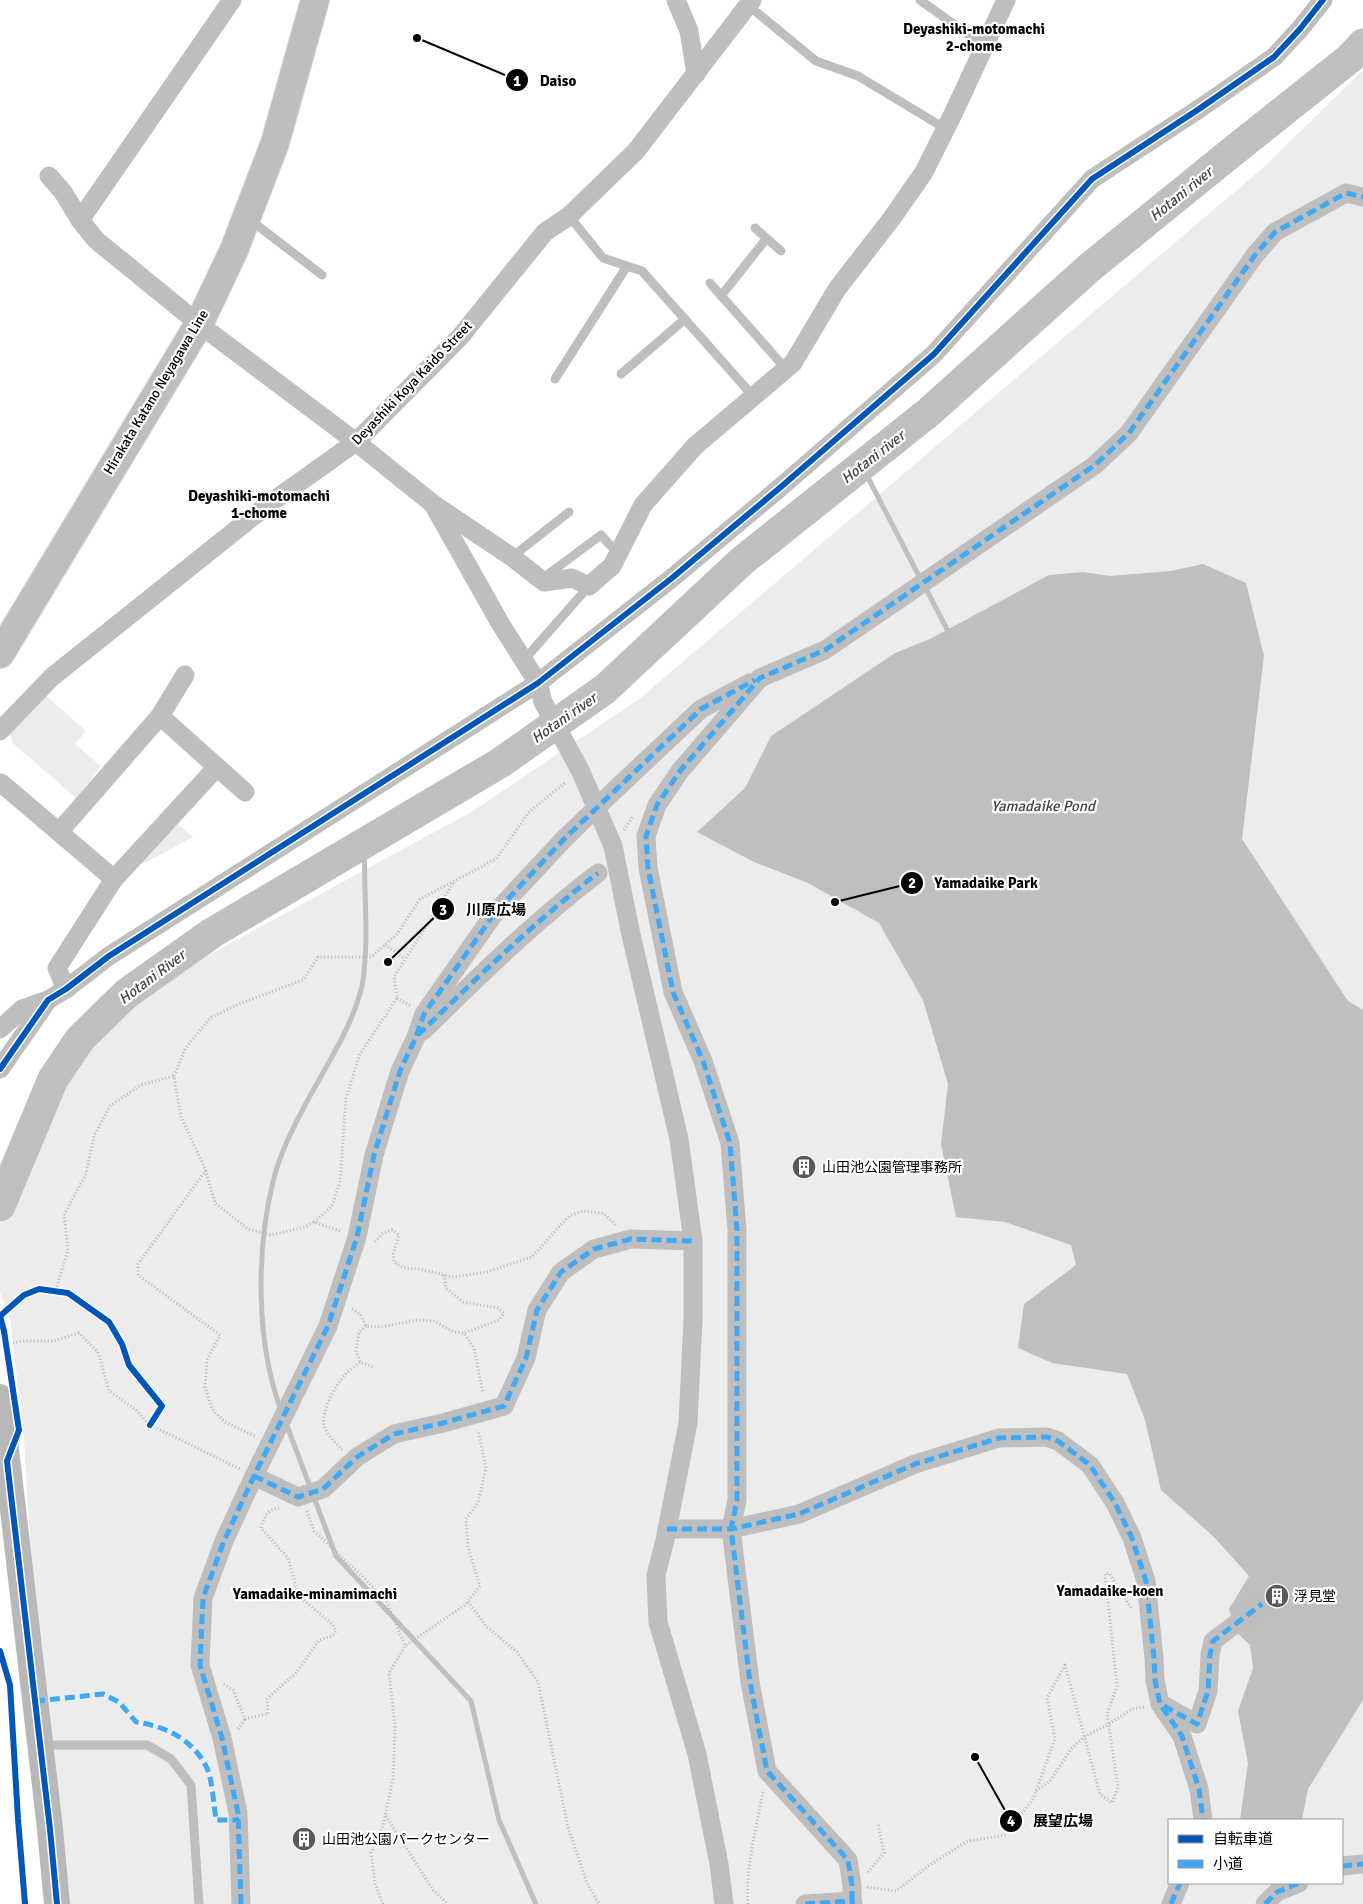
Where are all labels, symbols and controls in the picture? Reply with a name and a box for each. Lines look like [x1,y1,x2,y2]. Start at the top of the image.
district label: Deyashiki-motomachi 2-chome [903,20,1045,55]
callout: Daiso [505,65,587,95]
text: 1 [513,72,521,90]
text: Daiso [540,72,576,90]
water label: Hotani river [1146,162,1218,225]
street label: Hirakata Katano Neyagawa Line [100,306,212,478]
street label: Deyashiki Koya Kaido Street [348,317,476,449]
water label: Hotani river [838,425,910,487]
district label: Deyashiki-motomachi 1-chome [188,487,330,522]
water label: Hotani river [528,688,602,747]
water label: Yamadaike Pond [991,797,1097,815]
callout: Yamadaike Park [899,868,1048,898]
text: 2 [908,874,916,892]
text: Yamadaike Park [933,874,1038,892]
callout: 川原広場 [431,894,536,924]
text: 3 [439,901,447,919]
text: 川原広場 [466,901,526,919]
water label: Hotani River [115,945,191,1008]
building icon: 山田池公園管理事務所 [791,1154,817,1180]
place label: 山田池公園管理事務所 [822,1159,962,1176]
district label: Yamadaike-koen [1056,1582,1163,1600]
building icon: 浮見堂 [1264,1583,1290,1609]
district label: Yamadaike-minamimachi [232,1585,397,1603]
place label: 浮見堂 [1294,1588,1336,1605]
callout: 展望広場 [998,1806,1103,1836]
text: 4 [1007,1812,1015,1830]
text: 展望広場 [1033,1812,1093,1830]
legend [1168,1819,1343,1884]
building icon: 山田池公園パークセンター [291,1826,317,1852]
text: 自転車道 [1213,1830,1273,1848]
place label: 山田池公園パークセンター [322,1831,490,1848]
text: 小道 [1213,1855,1243,1873]

